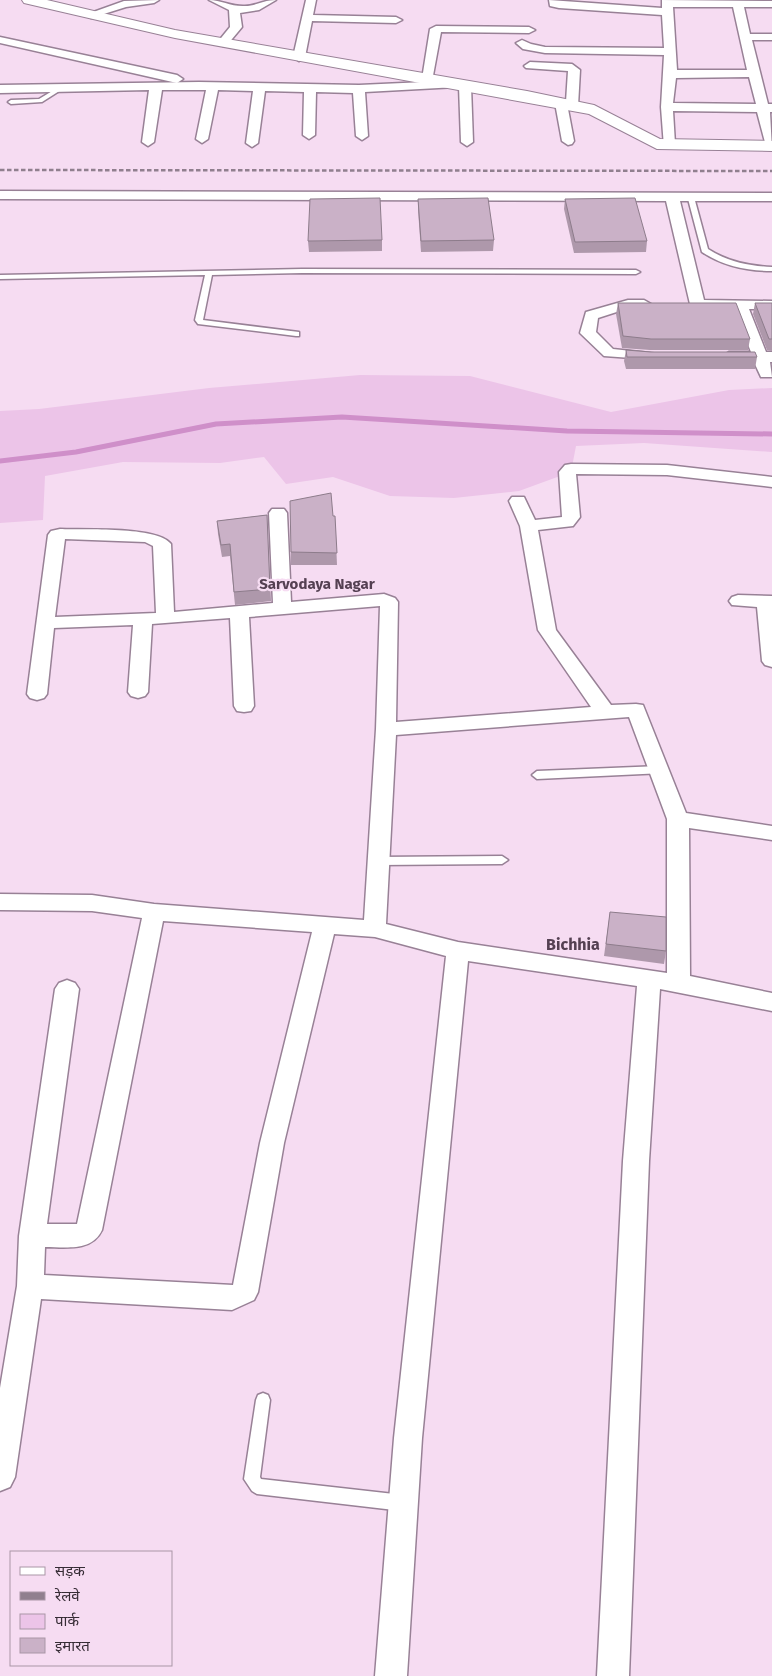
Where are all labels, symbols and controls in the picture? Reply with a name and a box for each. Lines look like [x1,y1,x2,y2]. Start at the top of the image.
district label: Sarvodaya Nagar [259,575,376,593]
district label: Bichhia [546,935,600,954]
legend [10,1551,172,1666]
text: सड़क [55,1562,85,1580]
text: रेलवे [54,1587,80,1605]
text: पार्क [55,1612,79,1630]
text: इमारत [55,1637,90,1655]

